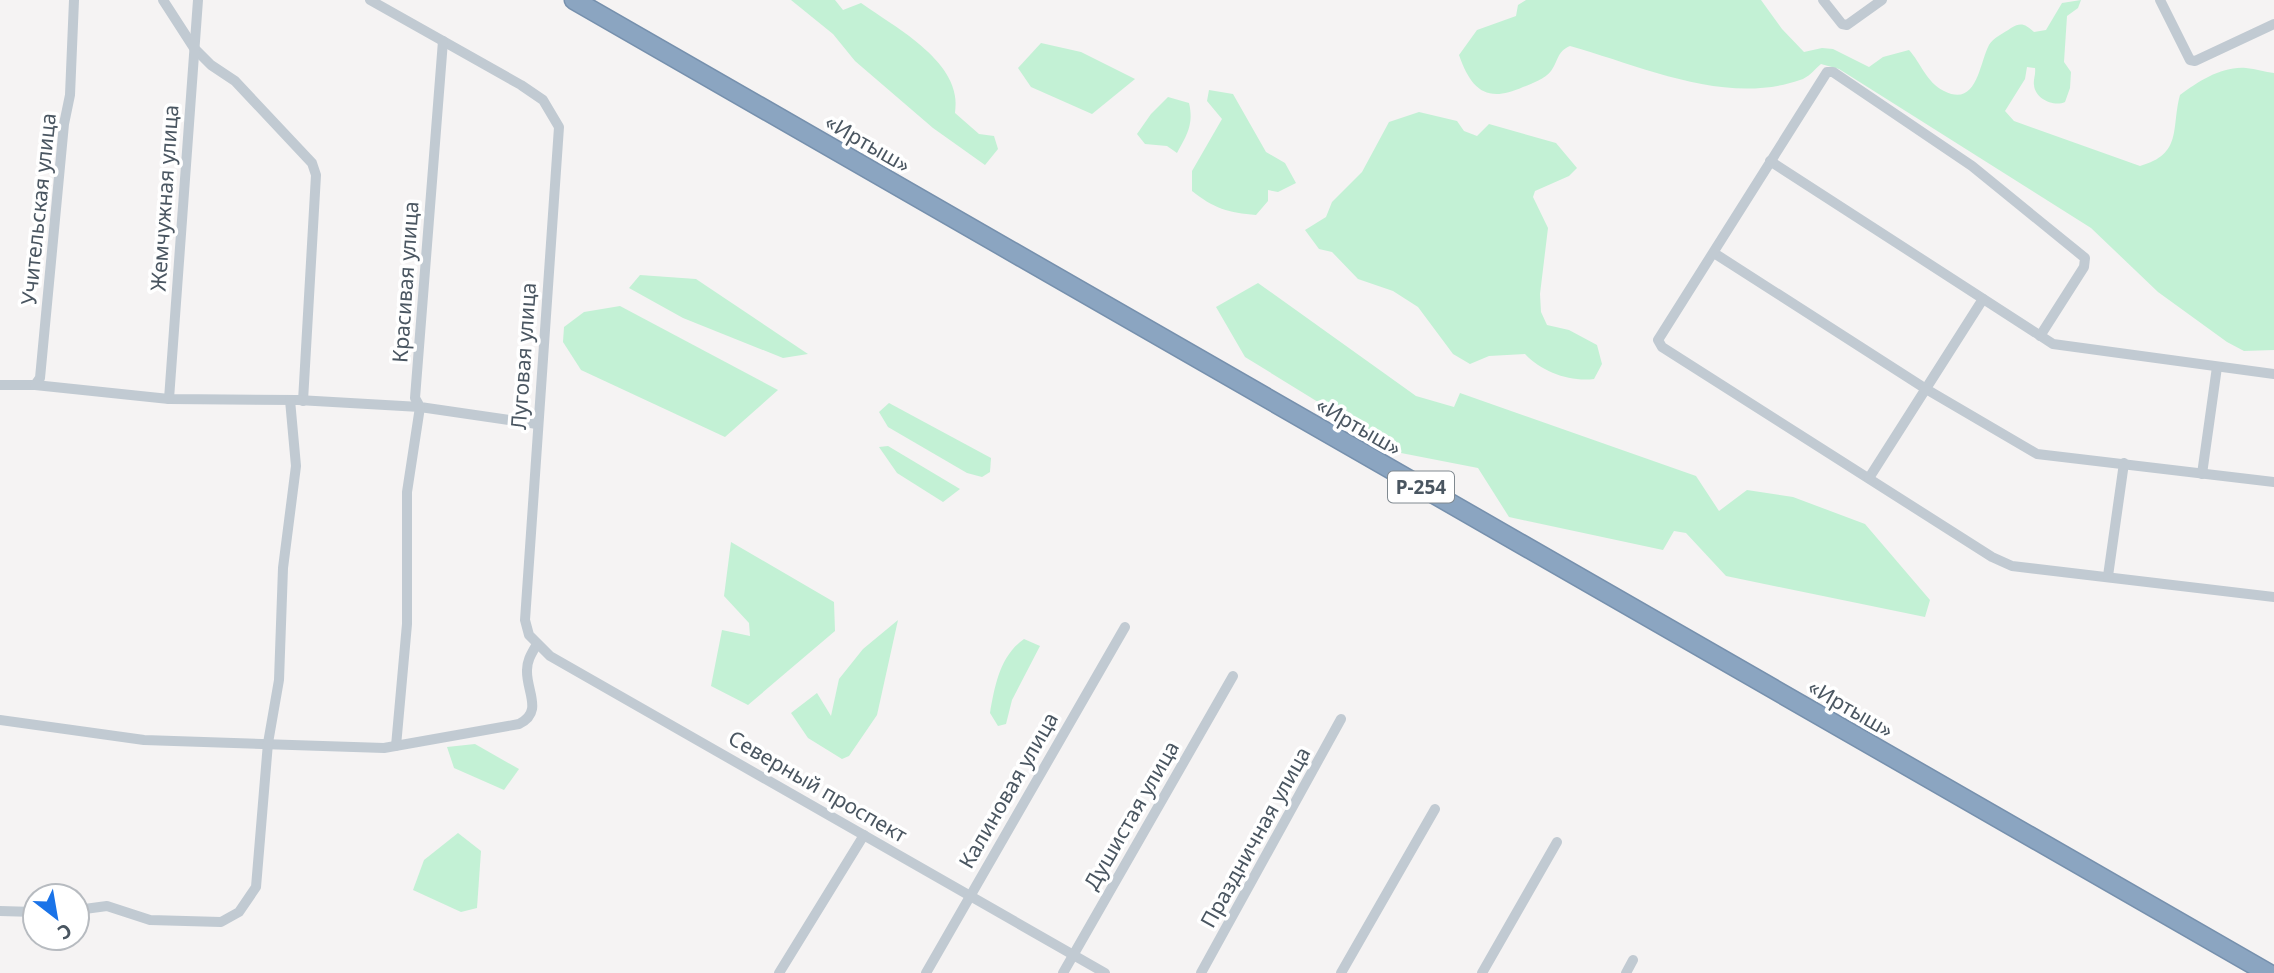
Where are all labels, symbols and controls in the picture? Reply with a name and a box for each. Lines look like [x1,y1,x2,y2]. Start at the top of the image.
street label: Жемчужная улица [144,104,184,292]
street label: «Иртыш» [820,107,916,179]
street label: Учительская улица [14,112,62,306]
street label: Красивая улица [385,200,425,364]
street label: Луговая улица [504,281,542,431]
street label: «Иртыш» [1311,390,1407,462]
road number: Р-254 [1388,472,1454,502]
street label: «Иртыш» [1803,672,1899,744]
street label: Калиновая улица [952,707,1064,873]
street label: Северный проспект [724,723,913,849]
street label: Душистая улица [1077,736,1185,894]
street label: Праздничная улица [1194,742,1316,932]
north arrow [21,882,91,952]
text: С [53,917,77,946]

